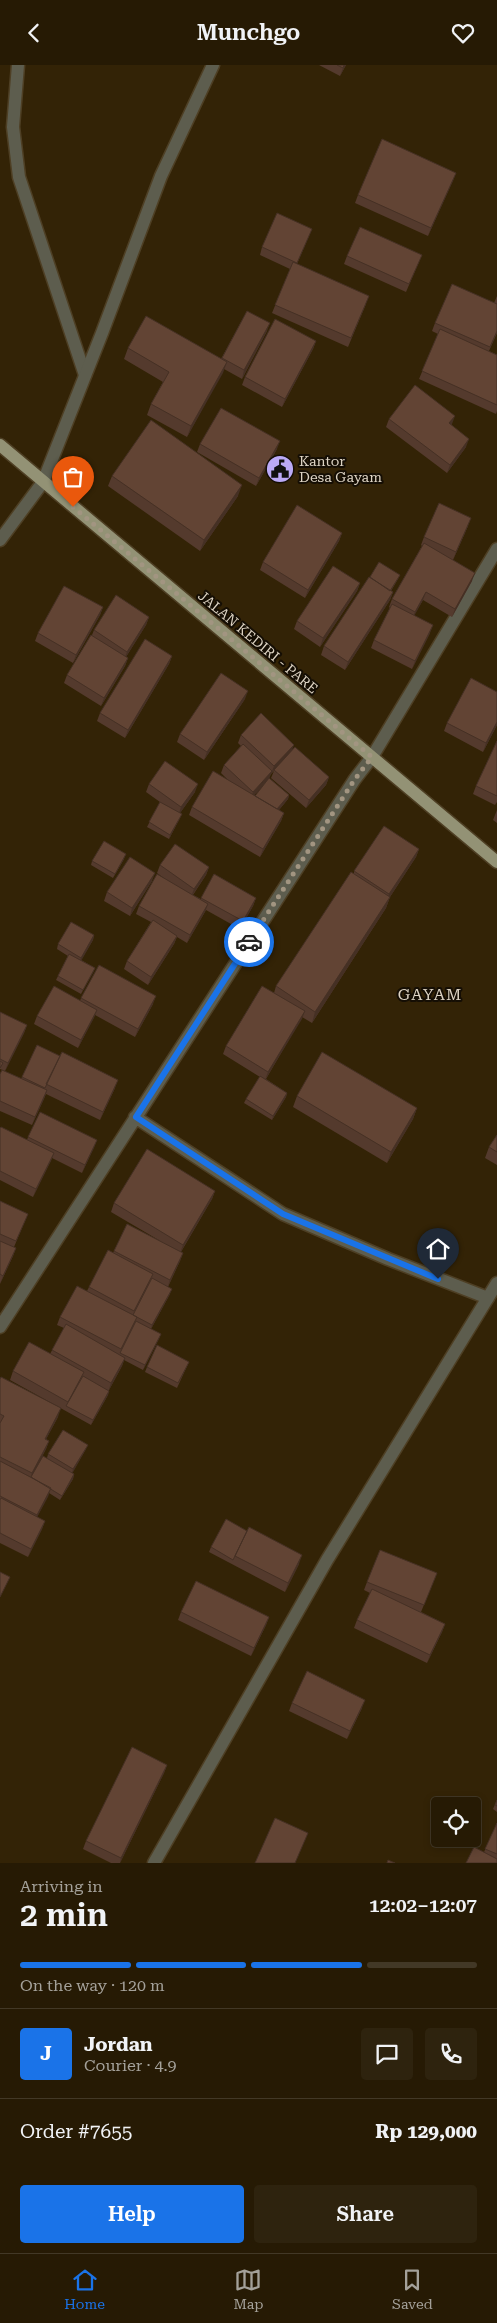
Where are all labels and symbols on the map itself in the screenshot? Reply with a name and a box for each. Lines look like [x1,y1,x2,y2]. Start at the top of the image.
place label: Kantor Desa Gayam [299,453,382,485]
public building icon: Kantor Desa Gayam [265,454,295,484]
pin [52,456,94,507]
street label: JALAN KEDIRI - PARE [195,587,321,697]
courier [224,917,274,967]
district label: GAYAM [398,985,462,1004]
pin [417,1228,459,1279]

